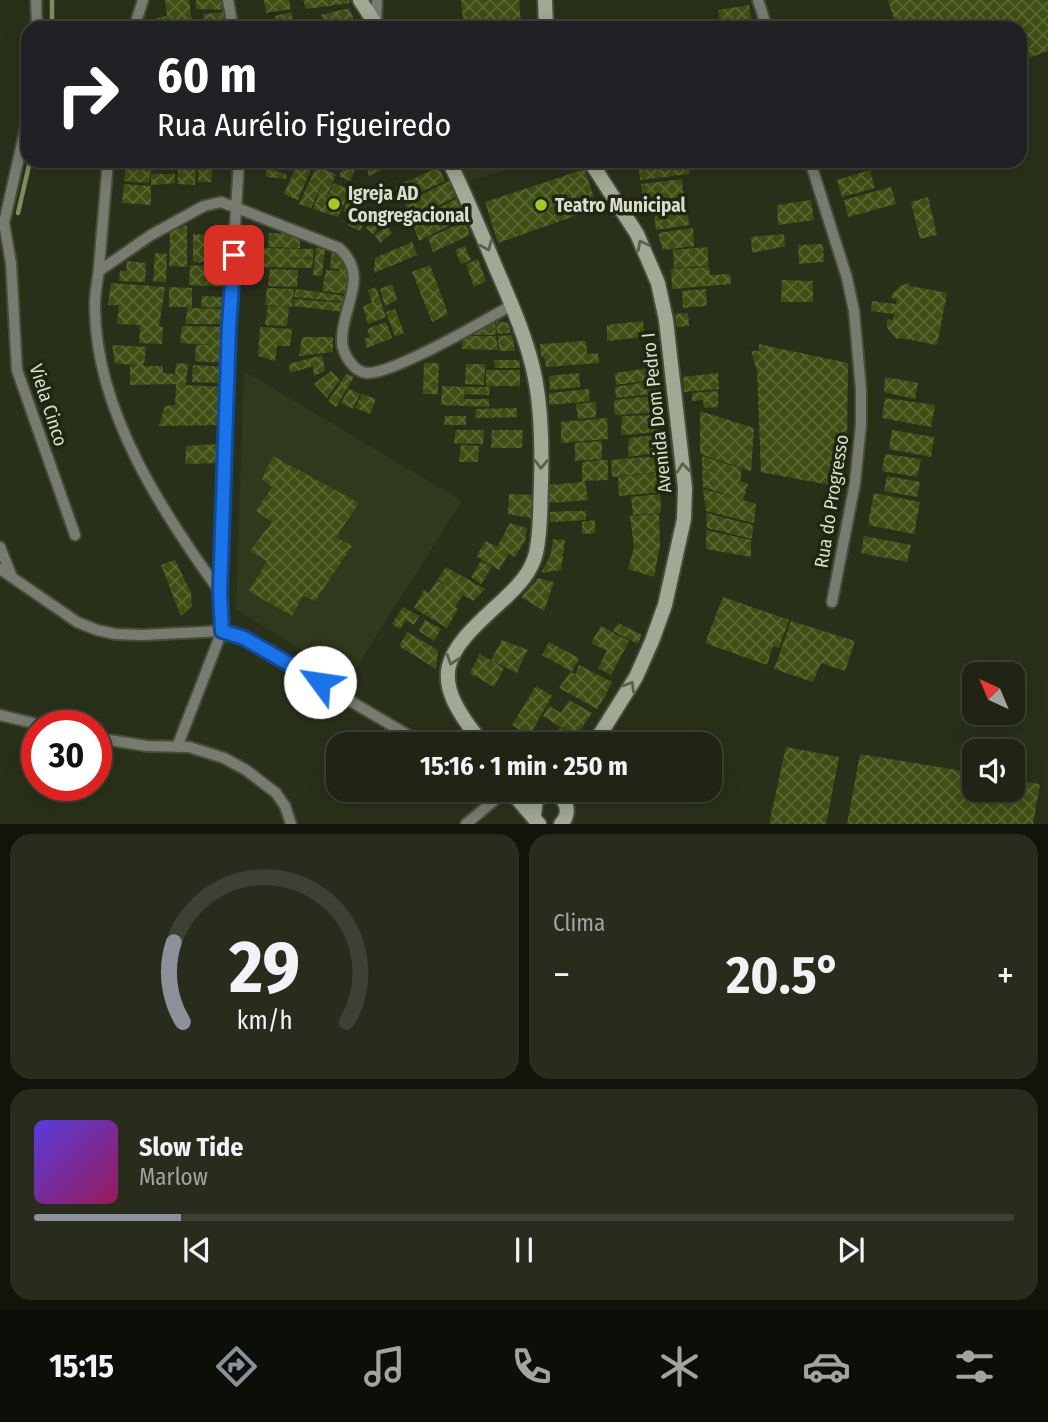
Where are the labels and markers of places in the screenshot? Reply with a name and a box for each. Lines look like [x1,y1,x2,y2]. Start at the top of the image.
place label: Igreja AD Congregacional [348,182,470,227]
place label: Teatro Municipal [555,194,686,217]
marker: Igreja AD Congregacional [326,196,342,212]
marker: Teatro Municipal [533,197,549,213]
pin [204,225,264,285]

